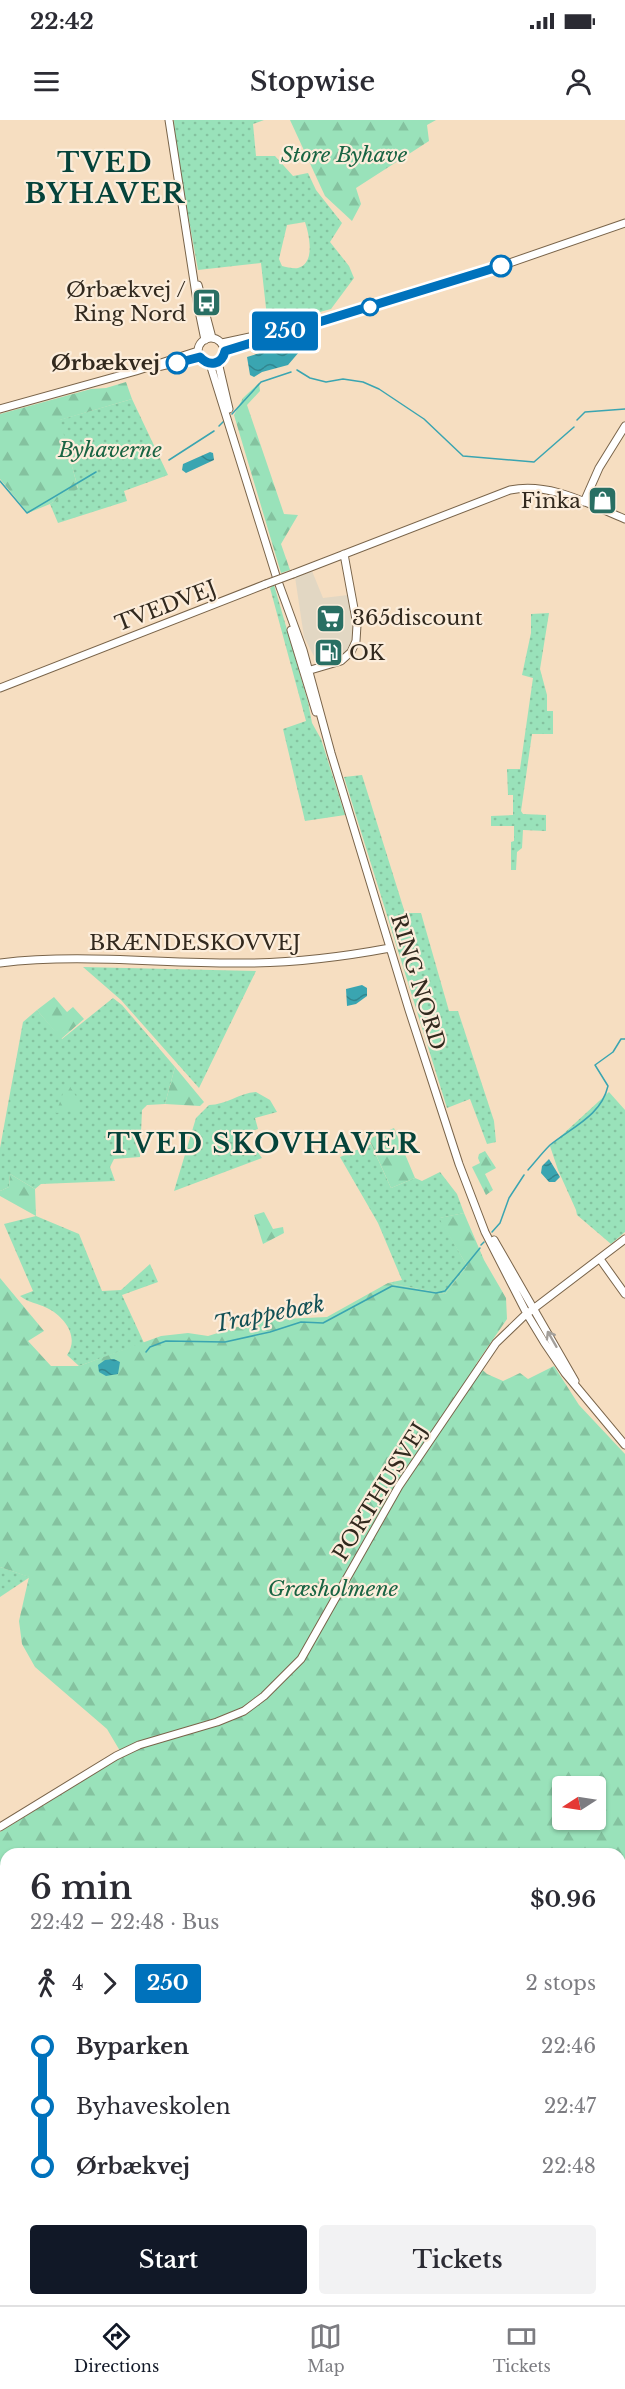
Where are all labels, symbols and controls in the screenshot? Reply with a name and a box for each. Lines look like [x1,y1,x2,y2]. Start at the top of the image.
text: 22:42 [30,8,94,35]
icon: menu [30,65,63,98]
text: Stopwise [250,65,375,98]
icon: person [562,65,595,98]
park label: Store Byhave [281,142,408,168]
district label: TVED BYHAVER [24,146,186,210]
unlabelled marker [490,255,512,277]
place label: Ørbækvej / Ring Nord [66,277,186,327]
bus stop icon: Ørbækvej / Ring Nord [191,286,223,318]
unlabelled marker [361,298,379,316]
line badge: 250 [250,312,320,350]
text: 250 [264,318,306,344]
place label: Ørbækvej [51,350,160,376]
marker: Ørbækvej [166,352,188,374]
park label: Byhaverne [57,437,162,463]
shop icon: Finka [586,485,618,517]
place label: Finka [521,488,581,514]
street label: TVEDVEJ [112,575,220,637]
supermarket icon: 365discount [315,602,347,634]
place label: 365discount [352,605,483,631]
fuel station icon: OK [312,637,344,669]
place label: OK [349,640,386,666]
street label: RING NORD [385,911,451,1053]
street label: BRÆNDESKOVVEJ [89,930,301,956]
district label: TVED SKOVHAVER [108,1127,420,1160]
water label: Trappebæk [211,1290,327,1338]
one-way arrow [546,1331,558,1348]
street label: PORTHUSVEJ [327,1418,433,1566]
park label: Græsholmene [268,1576,399,1602]
north arrow [552,1776,606,1830]
map controls [552,1776,606,1830]
text: 6 min [30,1867,132,1908]
text: $0.96 [530,1886,596,1913]
text: 22:42 – 22:48 · Bus [30,1910,219,1934]
icon: walk [30,1967,63,2000]
icon: forward [93,1967,126,2000]
text: 250 [147,1970,189,1996]
text: 4 [72,1971,84,1995]
text: 2 stops [526,1971,596,1995]
text: Byparken [76,2033,189,2060]
text: 22:46 [541,2034,596,2058]
text: Byhaveskolen [76,2093,231,2120]
text: 22:47 [544,2094,596,2118]
text: Ørbækvej [76,2153,190,2180]
text: 22:48 [542,2154,596,2178]
button: Start [30,2225,307,2294]
button: Tickets [319,2225,596,2294]
tab: Directions [74,2320,159,2376]
tab: Map [307,2320,345,2376]
tab: Tickets [493,2320,551,2376]

